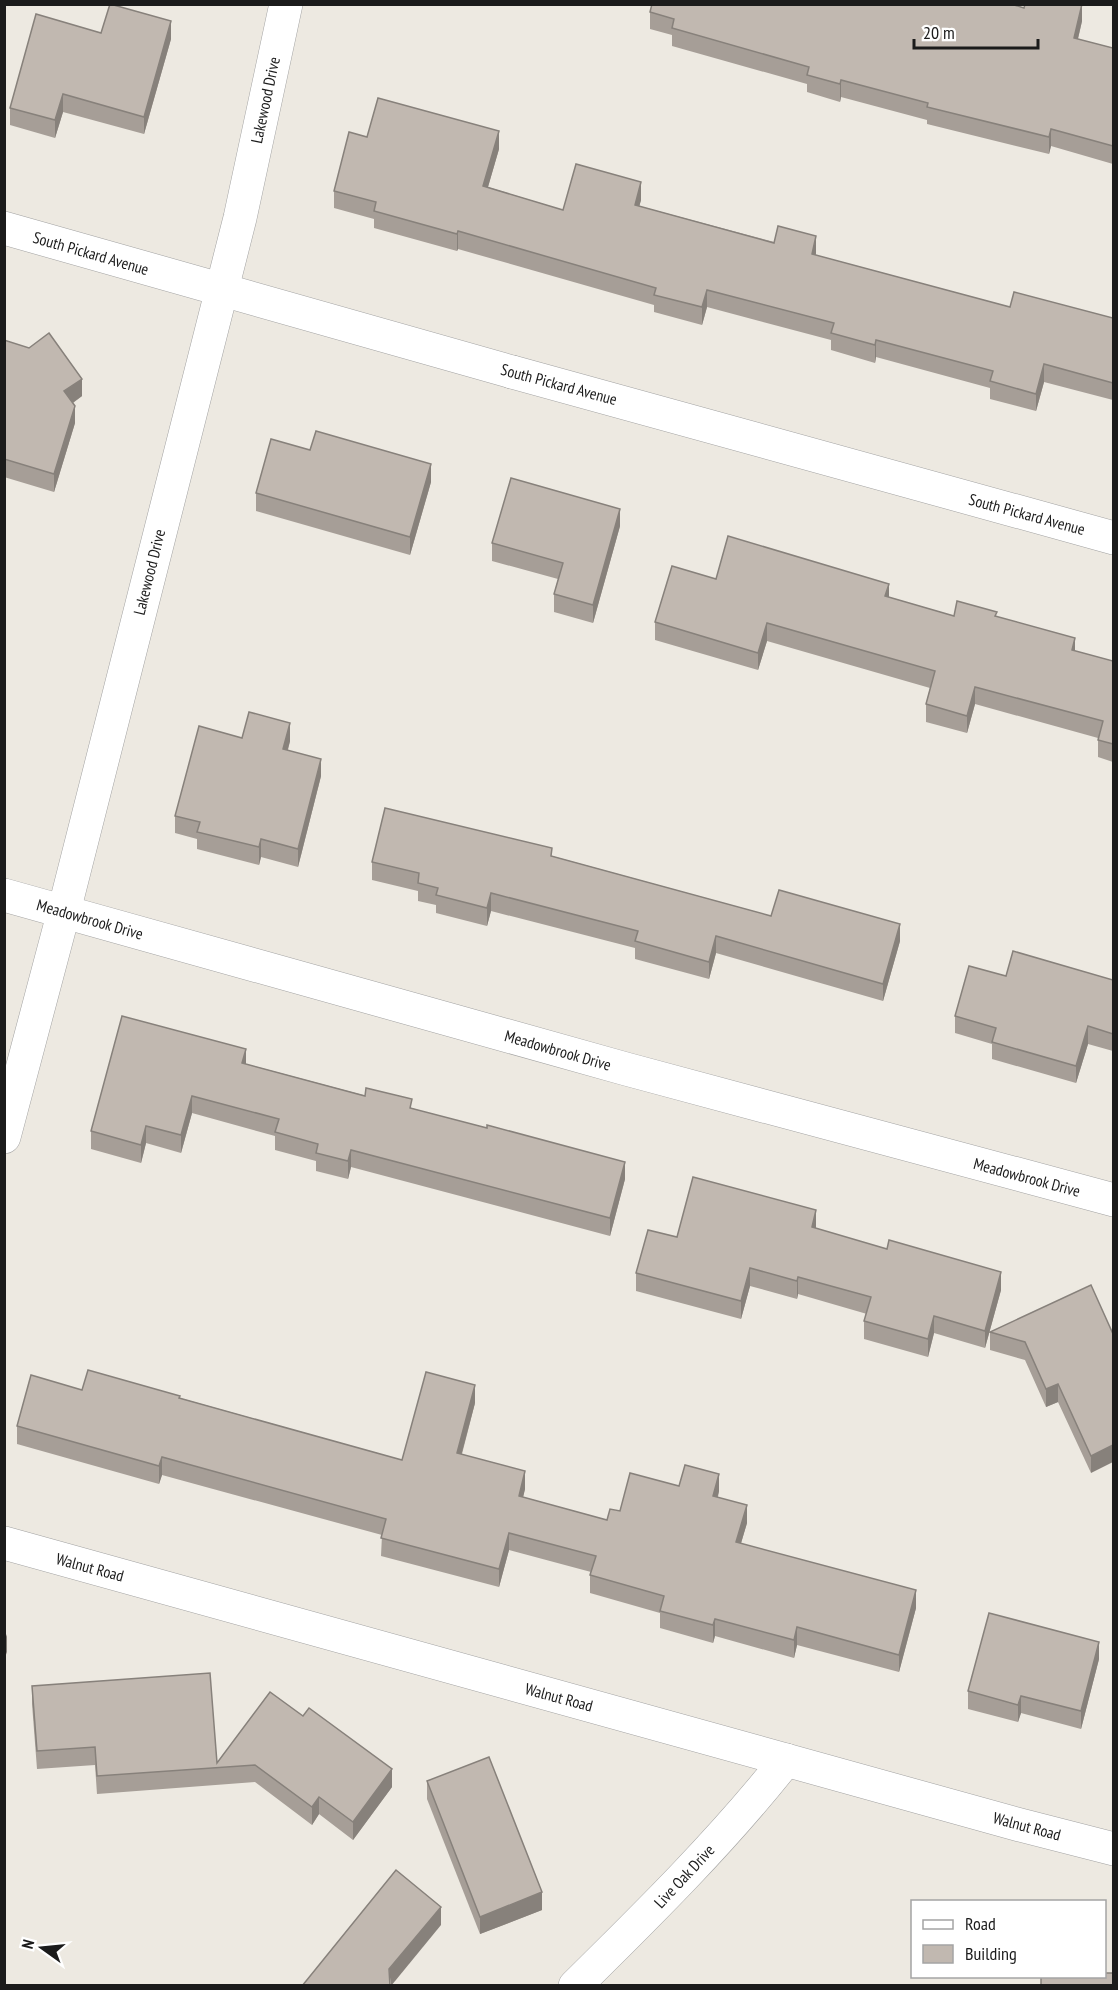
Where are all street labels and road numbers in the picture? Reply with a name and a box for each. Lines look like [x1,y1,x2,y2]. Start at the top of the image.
street label: Lakewood Drive [246,55,284,145]
street label: South Pickard Avenue [31,227,151,279]
street label: South Pickard Avenue [499,359,619,409]
street label: South Pickard Avenue [967,489,1087,539]
street label: Lakewood Drive [129,527,169,617]
street label: Meadowbrook Drive [34,894,146,944]
street label: Meadowbrook Drive [502,1025,614,1075]
street label: Meadowbrook Drive [971,1153,1083,1201]
street label: Walnut Road [54,1548,126,1586]
street label: Walnut Road [523,1678,595,1716]
street label: Walnut Road [991,1807,1063,1845]
street label: Live Oak Drive [649,1840,719,1912]

